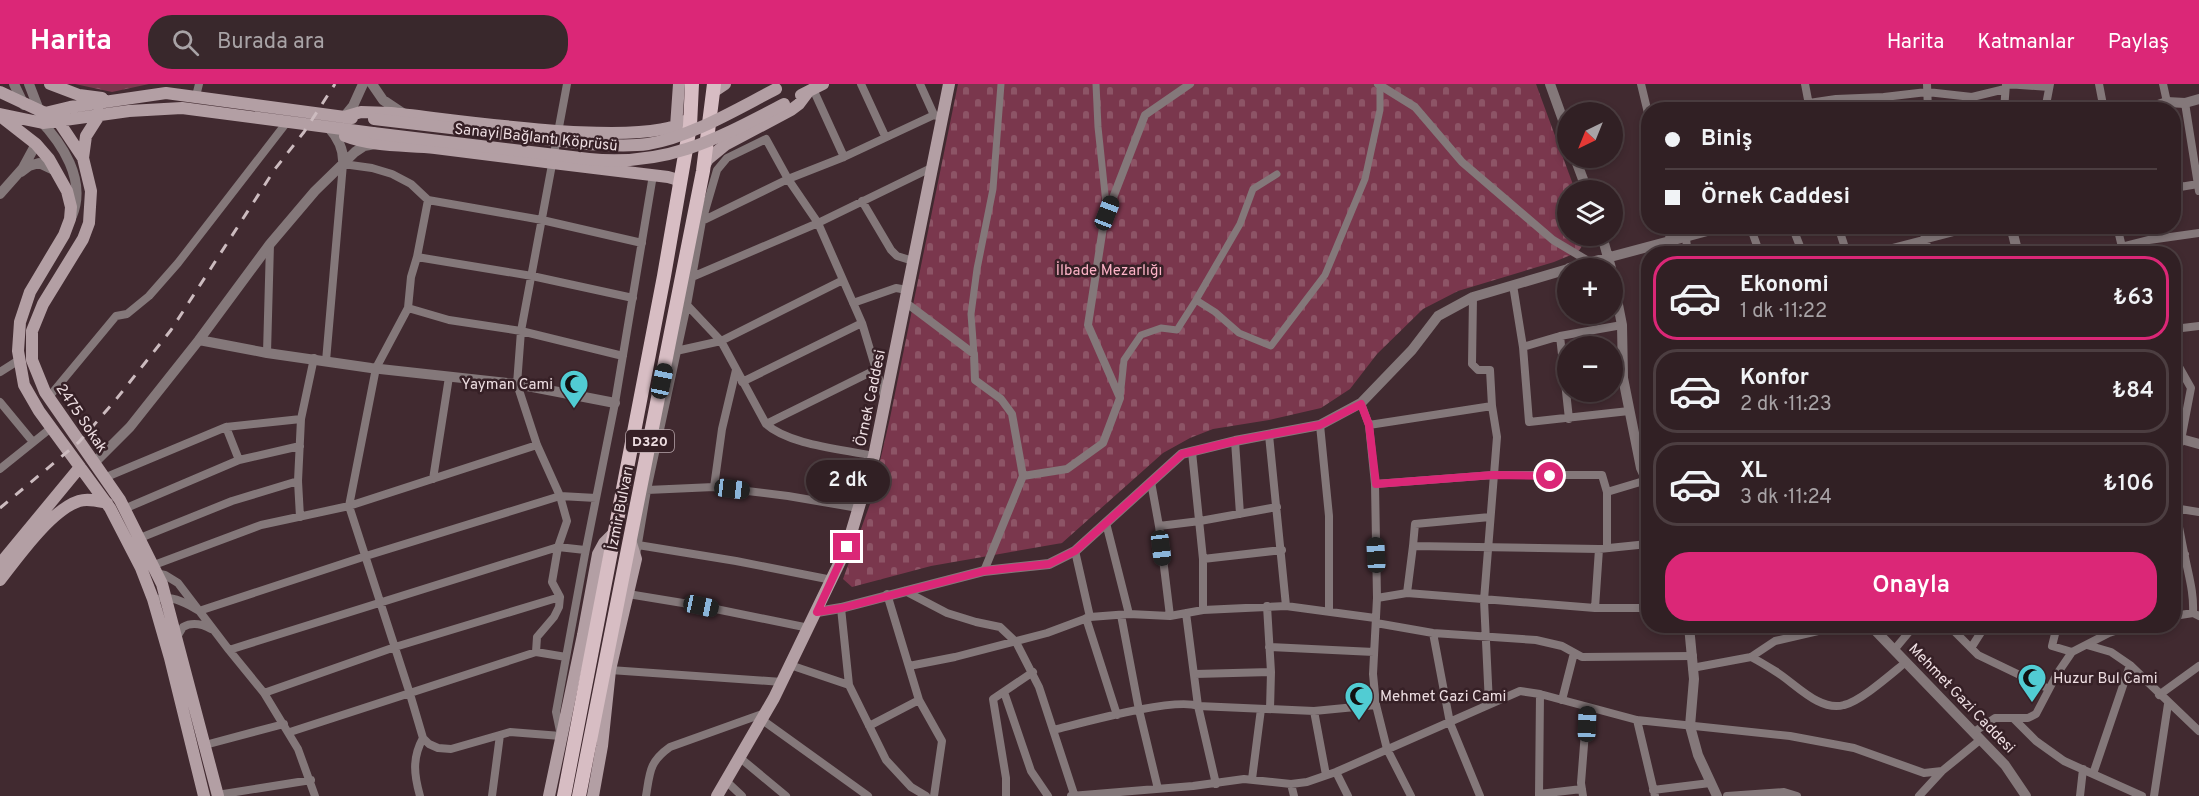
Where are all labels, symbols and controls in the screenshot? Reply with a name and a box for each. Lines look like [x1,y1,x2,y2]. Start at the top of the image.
search box [148,15,568,69]
text: Harita [30,24,112,60]
icon: search [169,26,202,59]
text: Burada ara [217,29,325,56]
text: Harita [1887,29,1944,56]
text: Katmanlar [1977,29,2075,56]
text: Paylaş [2108,29,2169,56]
north arrow [1557,102,1623,168]
map controls [1557,102,1623,402]
street label: Sanayi Bağlantı Köprüsü [453,120,618,157]
text: Biniş [1701,126,1753,153]
button: layers [1557,180,1623,246]
text: Örnek Caddesi [1701,184,1850,211]
car [1092,193,1122,233]
button: + [1557,258,1623,324]
park label: İlbade Mezarlığı [1056,261,1162,281]
icon: car [1668,271,1722,325]
text: Ekonomi [1740,272,1829,299]
text: ₺63 [2113,285,2154,312]
text: 1 dk · 11:22 [1740,299,1827,325]
button: − [1557,336,1623,402]
street label: Örnek Caddesi [851,348,891,448]
car [649,362,675,400]
icon: car [1668,364,1722,418]
text: Konfor [1740,365,1809,392]
mosque icon: Yayman Cami [558,368,590,410]
place label: Yayman Cami [461,376,553,395]
text: ₺84 [2112,378,2154,405]
street label: 2475 Sokak [51,381,111,457]
text: 2 dk · 11:23 [1740,392,1832,418]
road number: D320 [626,430,674,452]
icon: car [1668,457,1722,511]
text: XL [1740,458,1767,485]
callout: 2 dk [805,460,889,502]
route start [1536,462,1563,489]
street label: İzmir Bulvarı [603,465,639,552]
text: 2 dk [828,468,868,494]
text: ₺106 [2103,471,2154,498]
car [713,478,751,500]
text: 3 dk · 11:24 [1740,485,1832,511]
car [1150,529,1172,567]
route end [833,533,860,560]
car [1366,537,1386,573]
button: Onayla [1665,552,2157,621]
car [682,593,720,619]
street label: Mehmet Gazi Caddesi [1904,640,2018,758]
mosque icon: Huzur Bul Cami [2016,662,2048,704]
place label: Huzur Bul Cami [2053,670,2157,689]
mosque icon: Mehmet Gazi Cami [1343,680,1375,722]
place label: Mehmet Gazi Cami [1380,688,1506,707]
car [1577,706,1597,742]

